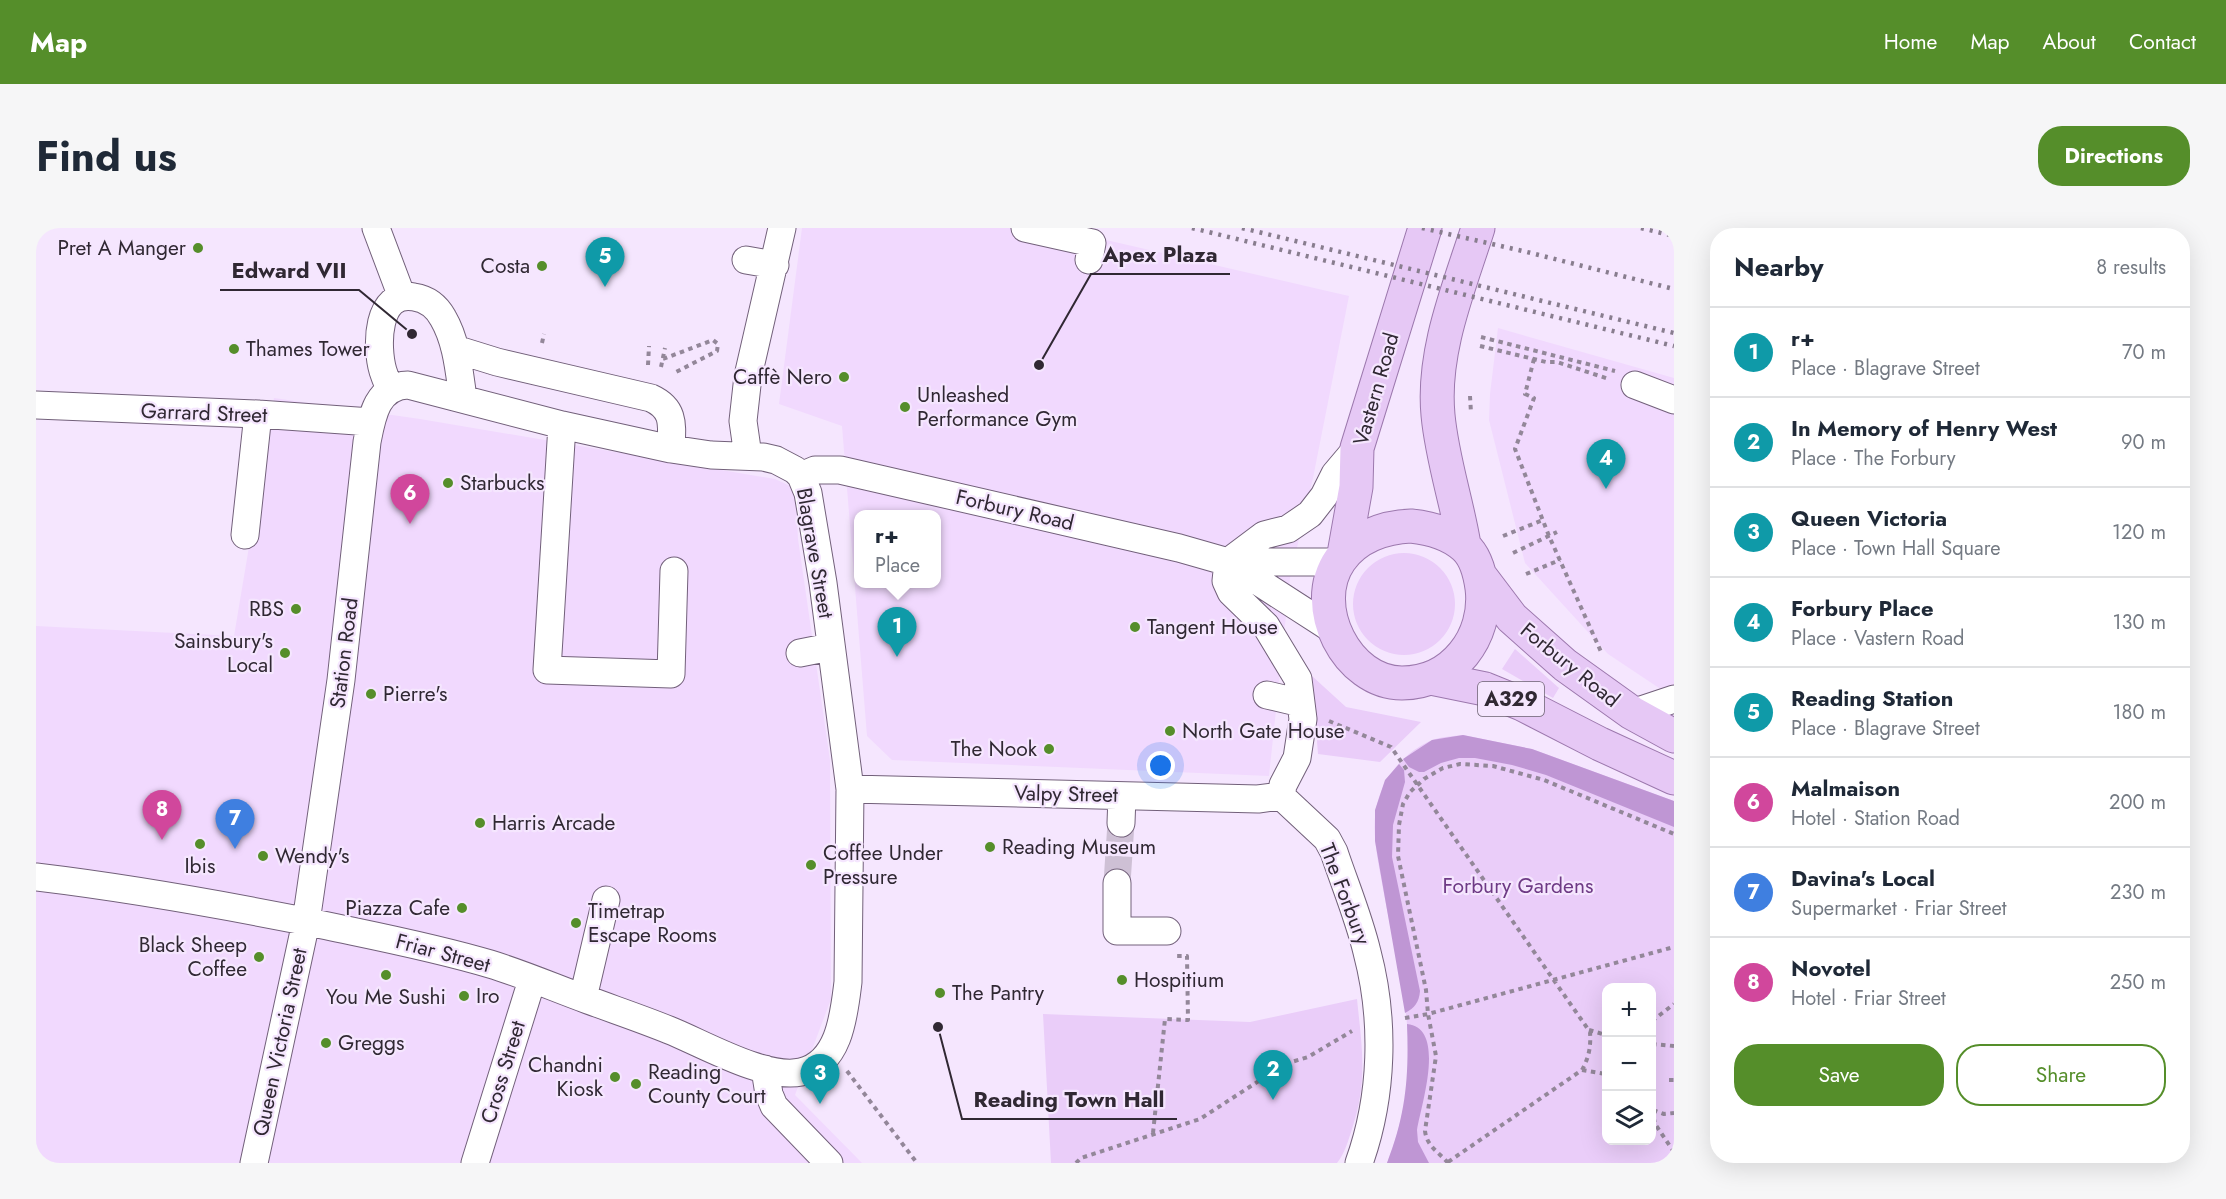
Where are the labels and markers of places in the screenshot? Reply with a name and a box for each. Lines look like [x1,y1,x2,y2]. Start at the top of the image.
place label: Pret A Manger [58,233,187,263]
callout: Apex Plaza [1091,234,1230,274]
pin: 5 [586,238,624,287]
marker: Pret A Manger [191,241,205,255]
callout: Edward VII [220,250,359,290]
place label: Costa [481,251,530,281]
marker: Costa [535,259,549,273]
place label: Thames Tower [246,334,370,364]
marker: Thames Tower [227,342,241,356]
place label: Caffè Nero [733,362,832,392]
marker: Caffè Nero [837,370,851,384]
place label: Unleashed Performance Gym [917,380,1077,434]
marker: Unleashed Performance Gym [898,400,912,414]
pin: 4 [1586,440,1626,489]
place label: Starbucks [460,468,545,498]
pin: 6 [390,474,430,524]
marker: Starbucks [441,476,455,490]
place label: RBS [249,594,284,624]
marker: RBS [289,602,303,616]
pin: 1 [878,608,916,657]
place label: Tangent House [1147,612,1278,642]
marker: Tangent House [1128,620,1142,634]
place label: Sainsbury's Local [174,626,273,680]
marker: Sainsbury's Local [278,646,292,660]
place label: Pierre's [383,679,447,709]
marker: Pierre's [364,687,378,701]
place label: North Gate House [1182,716,1345,746]
marker: North Gate House [1163,724,1177,738]
place label: The Nook [951,734,1038,764]
marker: The Nook [1042,742,1056,756]
pin: 8 [142,790,182,840]
pin: 7 [216,800,254,849]
place label: Harris Arcade [492,808,616,838]
marker: Harris Arcade [473,816,487,830]
place label: Reading Museum [1002,832,1156,862]
marker: Ibis [193,837,207,851]
place label: Coffee Under Pressure [823,838,944,892]
marker: Reading Museum [983,840,997,854]
place label: Wendy's [275,841,350,871]
marker: Wendy's [256,849,270,863]
place label: Ibis [184,851,216,881]
marker: Coffee Under Pressure [804,858,818,872]
place label: Piazza Cafe [345,893,450,923]
place label: Timetrap Escape Rooms [588,896,717,950]
marker: Piazza Cafe [455,901,469,915]
marker: Timetrap Escape Rooms [569,916,583,930]
place label: Black Sheep Coffee [139,930,247,984]
marker: Black Sheep Coffee [252,950,266,964]
place label: Hospitium [1134,965,1224,995]
marker: You Me Sushi [379,968,393,982]
marker: Hospitium [1115,973,1129,987]
place label: The Pantry [952,978,1045,1008]
place label: Iro [476,981,500,1011]
place label: You Me Sushi [326,982,446,1012]
marker: The Pantry [933,986,947,1000]
marker: Iro [457,989,471,1003]
place label: Greggs [338,1028,404,1058]
marker: Greggs [319,1036,333,1050]
place label: Chandni Kiosk [528,1050,604,1104]
pin: 2 [1254,1050,1292,1100]
pin: 3 [800,1054,840,1104]
place label: Reading County Court [648,1057,766,1111]
marker: Chandni Kiosk [608,1070,622,1084]
marker: Reading County Court [629,1077,643,1091]
callout: Reading Town Hall [962,1079,1177,1119]

